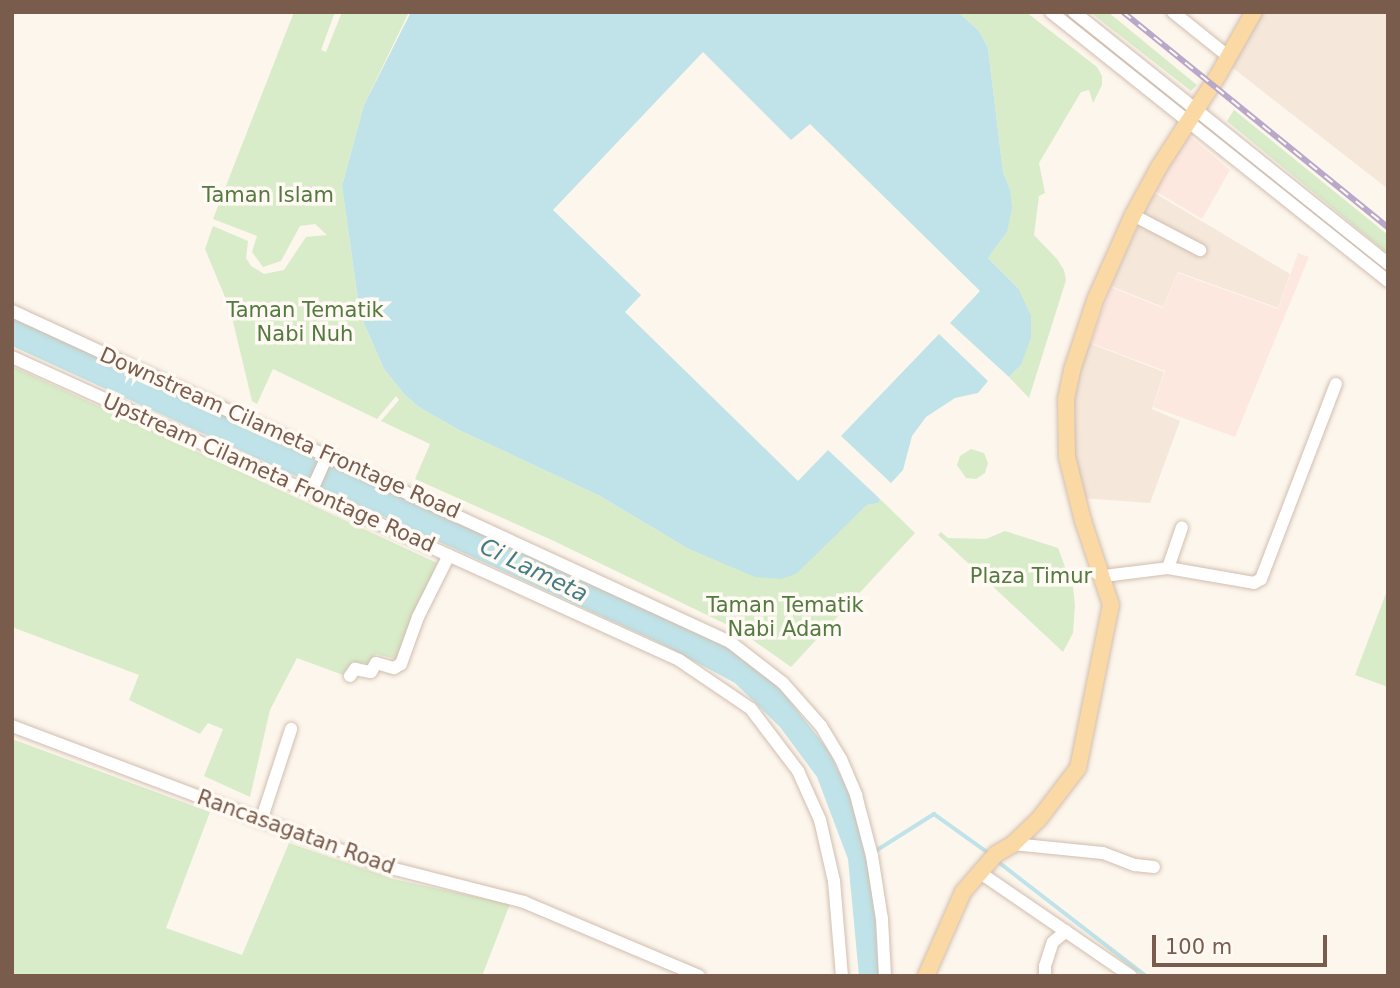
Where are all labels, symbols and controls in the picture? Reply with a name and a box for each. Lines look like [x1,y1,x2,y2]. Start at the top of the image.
park label: Taman Islam [202,182,334,208]
park label: Taman Tematik Nabi Nuh [226,297,384,347]
street label: Downstream Cilameta Frontage Road [96,342,464,524]
street label: Upstream Cilameta Frontage Road [99,388,439,558]
water label: Ci Lameta [476,532,592,608]
park label: Plaza Timur [970,563,1092,589]
park label: Taman Tematik Nabi Adam [706,592,864,642]
street label: Rancasagatan Road [194,785,398,879]
scale bar [1155,922,1330,966]
text: 100 m [1165,935,1232,959]

